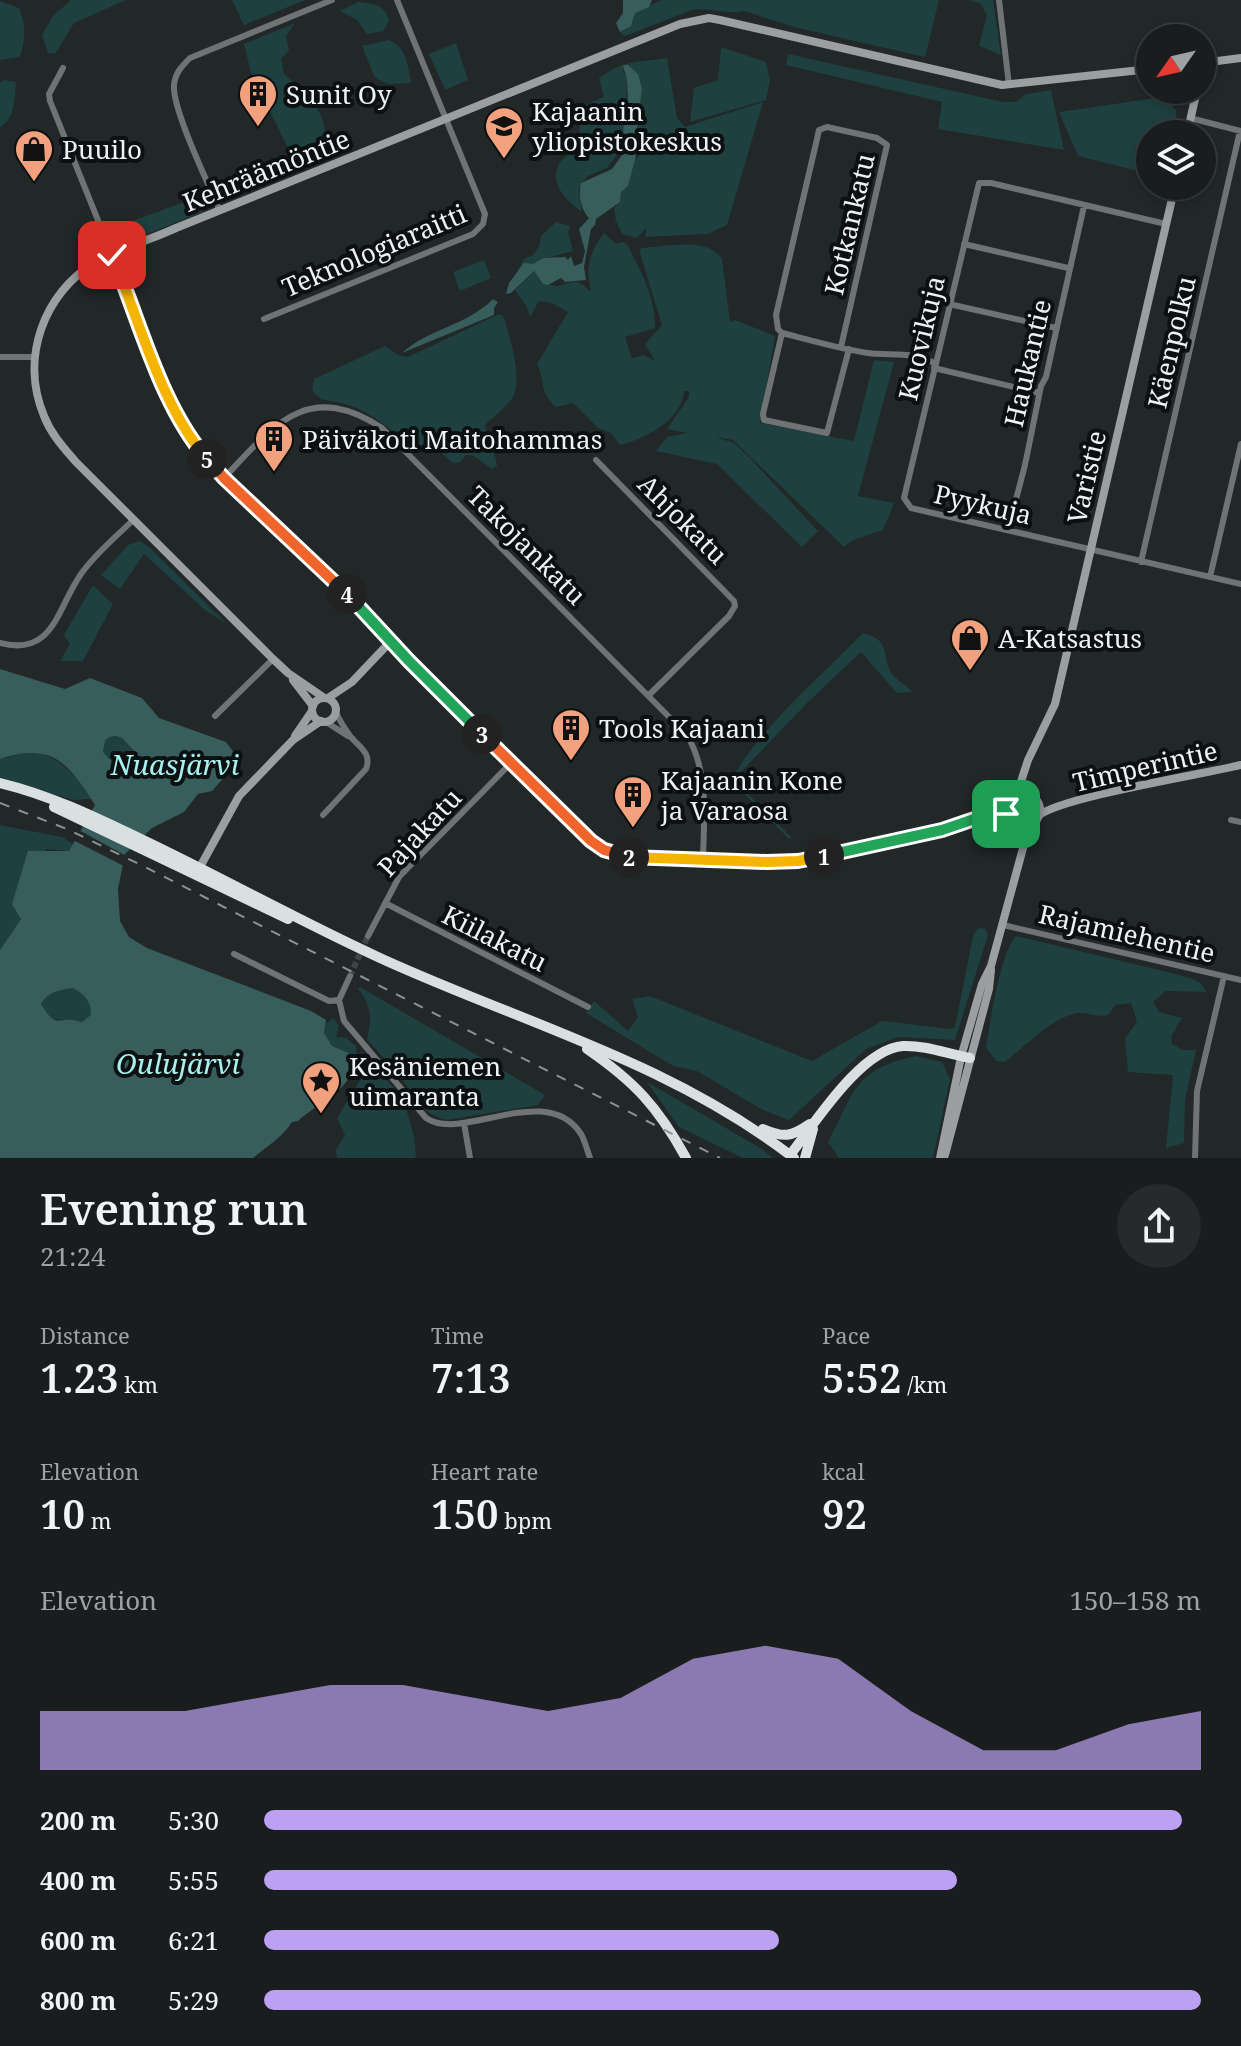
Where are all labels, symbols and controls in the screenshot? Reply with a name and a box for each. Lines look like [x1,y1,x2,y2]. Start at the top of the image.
north arrow [1136,24,1216,104]
map controls [1136,24,1216,200]
building icon: Sunit Oy [237,73,279,128]
place label: Sunit Oy [286,76,392,112]
place label: Kajaanin yliopistokeskus [532,93,722,159]
school or university icon: Kajaanin yliopistokeskus [483,105,525,160]
street label: Kehräämöntie [177,120,355,220]
button: layers [1136,120,1216,200]
shop icon: Puuilo [13,128,55,183]
place label: Puuilo [62,131,142,167]
street label: Kotkankatu [815,150,883,298]
street label: Teknologiaraitti [276,195,472,305]
pin [78,221,146,289]
icon: check [90,233,134,277]
street label: Kuovikuja [889,272,953,404]
street label: Käenpolku [1138,273,1204,411]
street label: Haukantie [995,296,1059,430]
building icon: Päiväkoti Maitohammas [253,418,295,473]
place label: Päiväkoti Maitohammas [302,421,602,457]
street label: Varistie [1058,427,1114,527]
pin: 5 [187,439,227,479]
text: 5 [201,444,213,474]
street label: Ahjokatu [630,466,736,572]
street label: Pyykuja [931,475,1035,533]
street label: Takojankatu [460,478,594,612]
pin: 4 [327,574,367,614]
text: 4 [341,579,353,609]
shop icon: A-Katsastus [949,617,991,672]
place label: A-Katsastus [998,620,1142,656]
building icon: Tools Kajaani [550,707,592,762]
place label: Tools Kajaani [599,710,765,746]
pin: 3 [462,714,502,754]
text: 3 [476,719,488,749]
street label: Timperintie [1069,732,1221,800]
water label: Nuasjärvi [110,745,240,783]
place label: Kajaanin Kone ja Varaosa [660,762,843,828]
building icon: Kajaanin Kone ja Varaosa [612,774,654,829]
street label: Pajakatu [369,780,469,884]
pin [972,780,1040,848]
icon: arrive [984,792,1028,836]
pin: 1 [804,836,844,876]
pin: 2 [609,837,649,877]
text: 1 [818,841,830,871]
text: 2 [623,842,635,872]
street label: Rajamiehentie [1035,895,1219,971]
street label: Kiilakatu [436,896,554,980]
water label: Oulujärvi [116,1044,240,1082]
place label: Kesäniemen uimaranta [349,1048,501,1114]
place icon: Kesäniemen uimaranta [300,1060,342,1115]
text: Evening run [40,1178,308,1238]
button: share [1117,1184,1201,1268]
text: 21:24 [40,1238,106,1274]
text: Distance [40,1320,130,1350]
text: Time [431,1320,484,1350]
text: Pace [822,1320,870,1350]
text: 1.23 [40,1350,119,1405]
text: 7:13 [431,1350,510,1405]
text: 5:52 [822,1350,901,1405]
text: km [119,1369,158,1399]
text: /km [901,1369,947,1399]
text: Elevation [40,1456,139,1486]
text: Heart rate [431,1456,538,1486]
text: kcal [822,1456,864,1486]
text: 10 [40,1486,85,1541]
text: 150 [431,1486,499,1541]
text: 92 [822,1486,867,1541]
text: m [85,1505,112,1535]
text: bpm [499,1505,552,1535]
text: Elevation [40,1582,157,1618]
text: 150–158 m [1069,1582,1201,1618]
text: 200 m [40,1802,116,1838]
text: 5:30 [168,1802,219,1838]
text: 400 m [40,1862,116,1898]
text: 5:55 [168,1862,219,1898]
text: 600 m [40,1922,116,1958]
text: 6:21 [168,1922,219,1958]
text: 800 m [40,1982,116,2018]
text: 5:29 [168,1982,219,2018]

